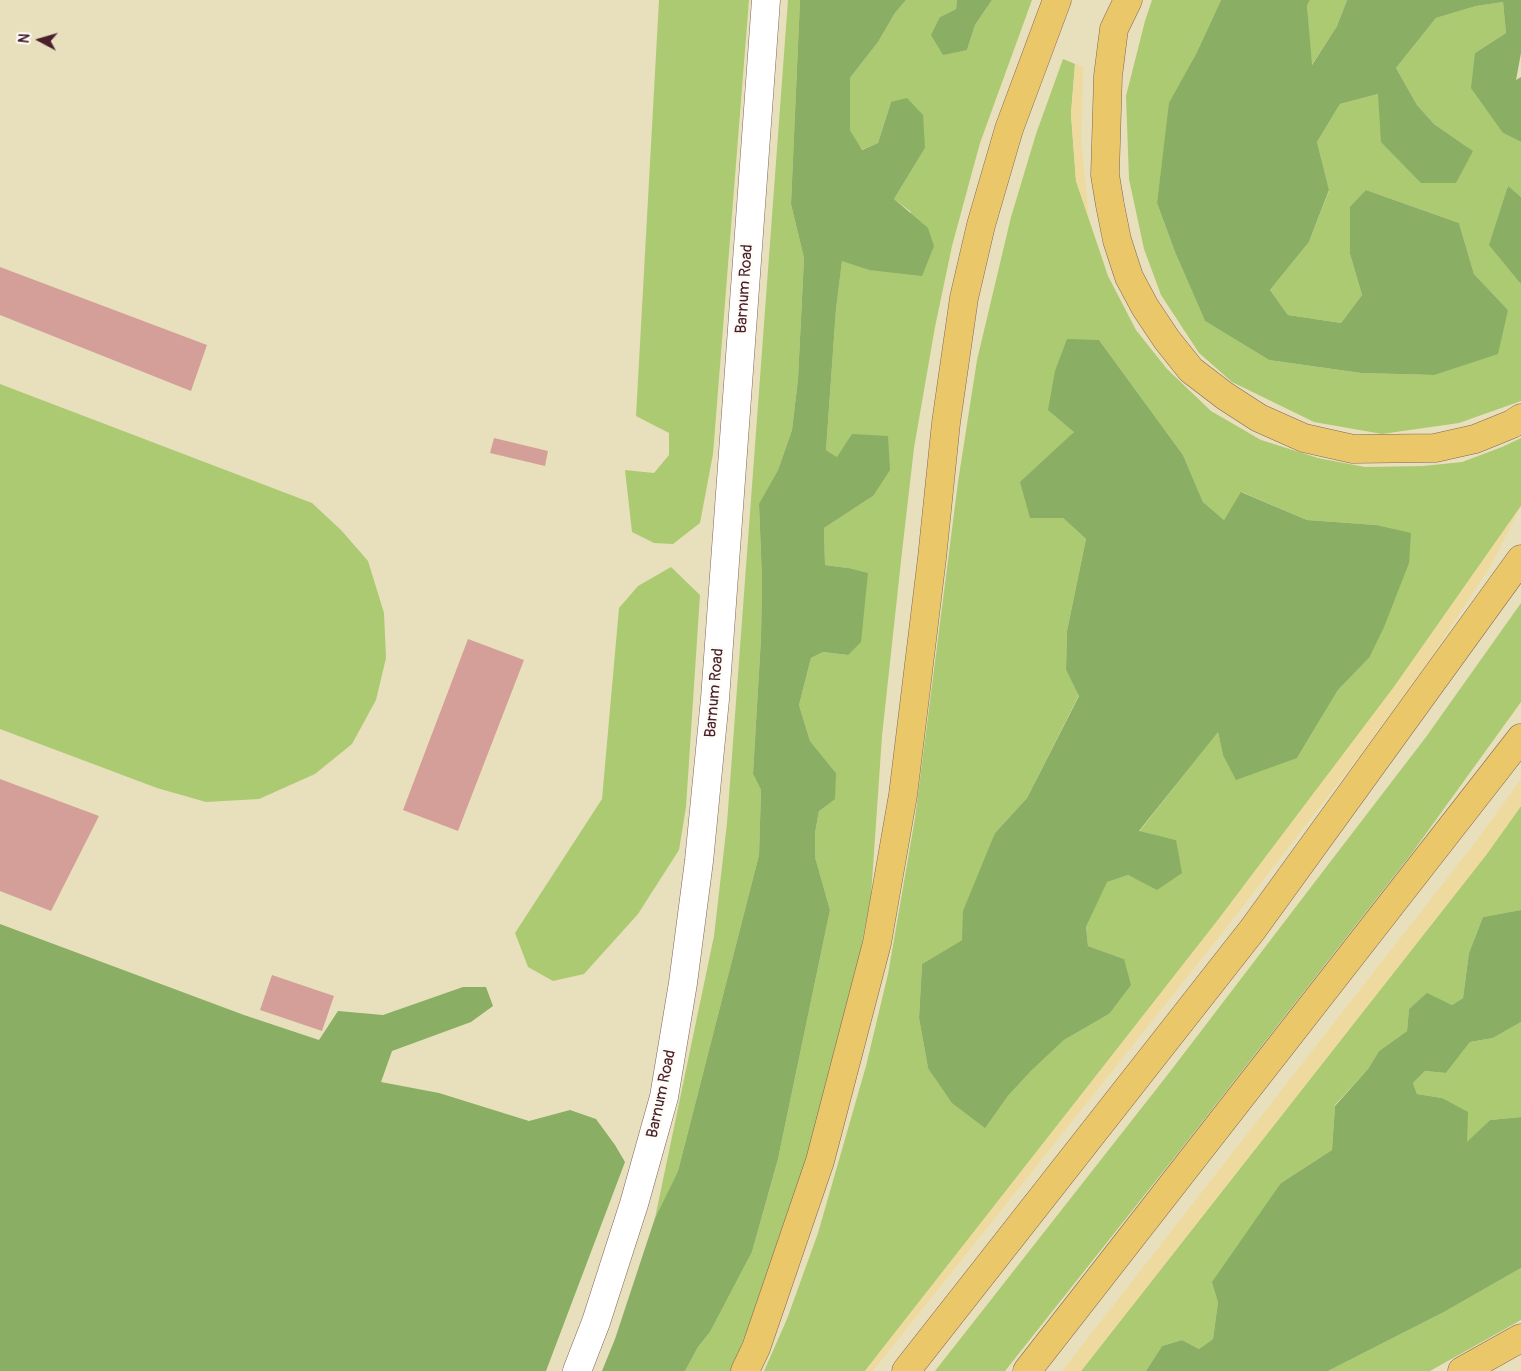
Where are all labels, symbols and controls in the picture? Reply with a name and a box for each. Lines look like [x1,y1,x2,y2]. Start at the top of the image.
north arrow [15,15,65,65]
text: N [16,33,34,44]
street label: Barnum Road [732,244,758,334]
street label: Barnum Road [702,648,728,738]
street label: Barnum Road [643,1048,681,1140]

